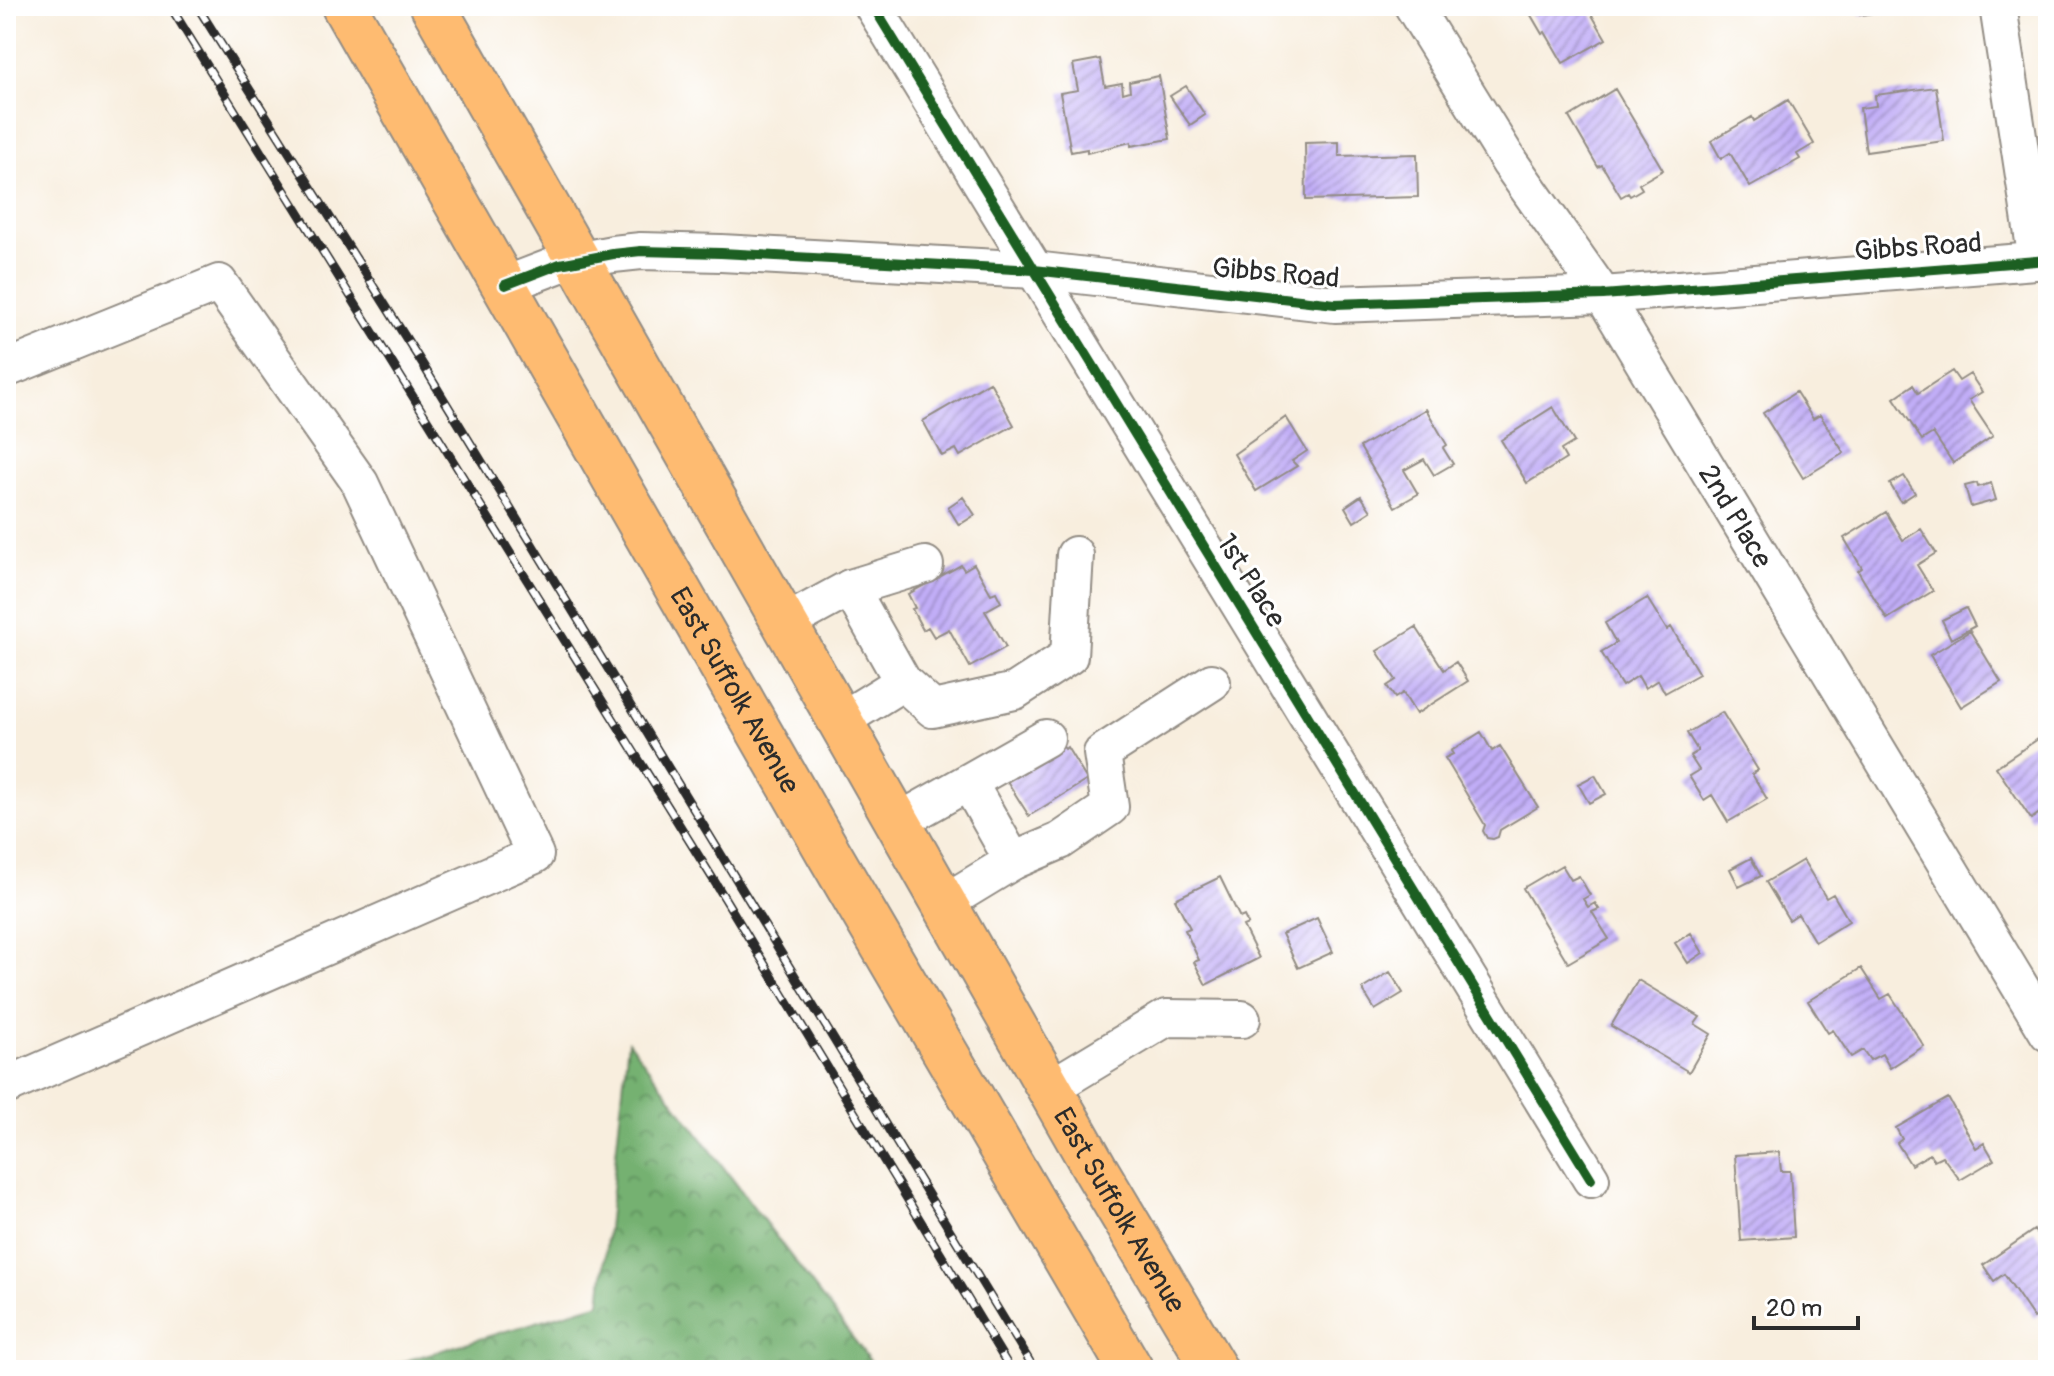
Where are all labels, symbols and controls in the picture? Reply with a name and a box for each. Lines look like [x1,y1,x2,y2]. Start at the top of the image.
street label: Gibbs Road [1853,226,1983,269]
street label: Gibbs Road [1211,250,1341,296]
street label: 2nd Place [1690,459,1780,575]
street label: 1st Place [1208,527,1293,634]
street label: East Suffolk Avenue [661,581,807,800]
street label: East Suffolk Avenue [1045,1102,1193,1319]
scale bar [1754,1280,1858,1330]
text: 20 m [1766,1294,1822,1323]

